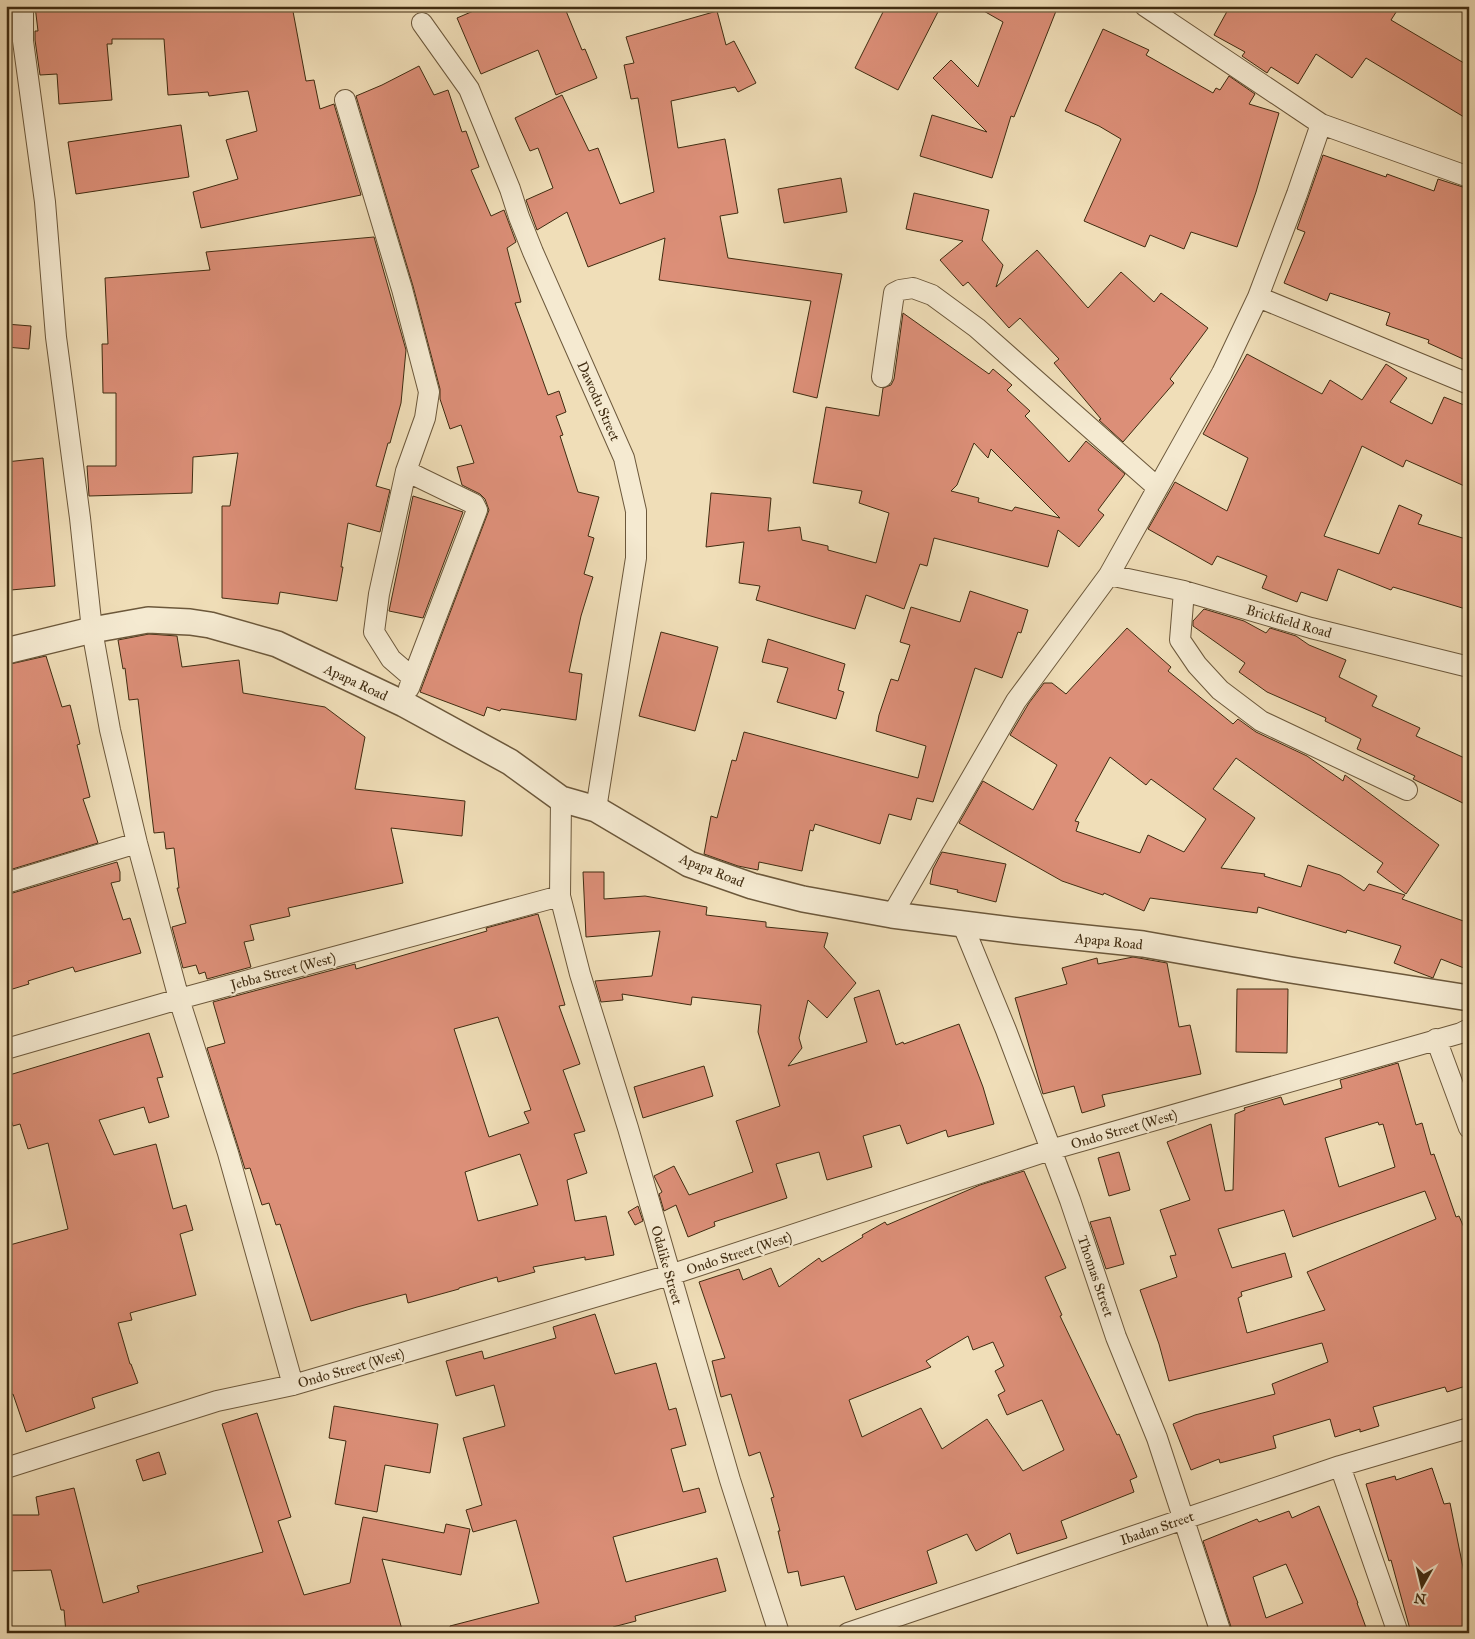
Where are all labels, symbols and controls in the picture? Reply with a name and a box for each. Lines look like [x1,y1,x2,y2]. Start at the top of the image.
street label: Dawodu Street [573,359,624,444]
street label: Brickfield Road [1244,601,1334,642]
street label: Apapa Road [320,660,390,705]
street label: Apapa Road [676,849,747,891]
street label: Apapa Road [1073,929,1144,954]
street label: Jebba Street (West) [227,949,338,995]
street label: Ondo Street (West) [1069,1106,1180,1154]
street label: Odalike Street [647,1224,686,1307]
street label: Ondo Street (West) [684,1228,794,1279]
street label: Thomas Street [1074,1233,1117,1319]
street label: Ondo Street (West) [296,1345,407,1393]
street label: Ibadan Street [1118,1508,1196,1549]
north arrow [1398,1562,1448,1612]
text: N [1413,1589,1427,1608]

